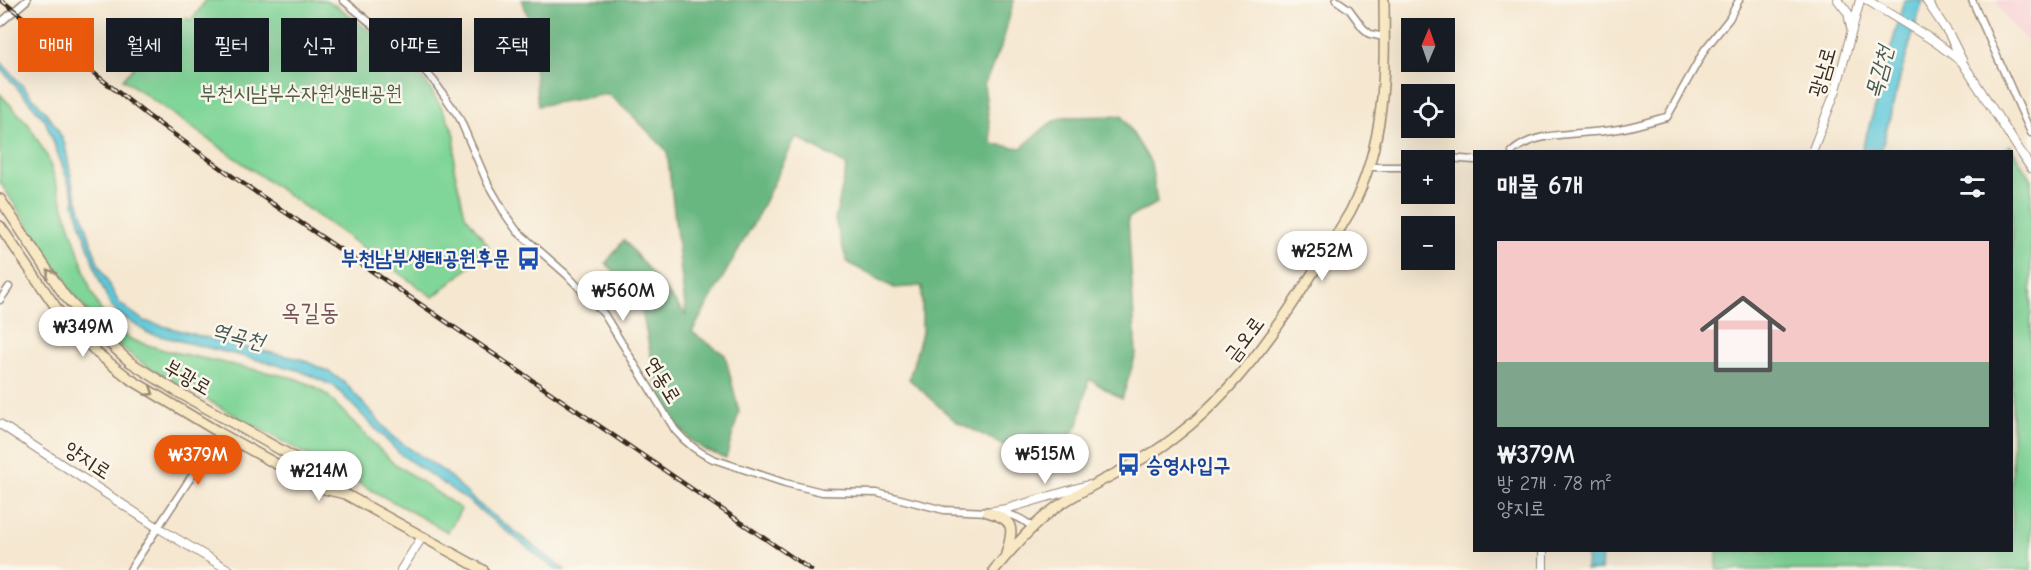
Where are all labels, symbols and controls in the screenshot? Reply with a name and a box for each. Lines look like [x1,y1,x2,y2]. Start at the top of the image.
chip: 매매 [18,18,94,72]
chip: 월세 [106,18,182,72]
chip: 필터 [194,18,269,72]
chip: 신규 [281,18,357,72]
chip: 아파트 [369,18,462,72]
chip: 주택 [474,18,550,72]
north arrow [1401,18,1455,72]
map controls [1401,18,1455,270]
water label: 목감천 [1860,41,1899,101]
street label: 광남로 [1803,44,1841,100]
park label: 부천시남부수자원생태공원 [200,81,402,105]
button: locate [1401,84,1455,138]
button: + [1401,150,1455,204]
icon: filters [1956,170,1989,203]
text: 매물 6개 [1497,171,1583,201]
button: − [1401,216,1455,270]
pin: ₩252M [1280,231,1364,282]
text: ₩252M [1291,239,1353,262]
bus stop icon: 부천남부생태공원후문 [515,245,541,271]
place label: 부천남부생태공원후문 [341,246,510,270]
one-way arrow [46,269,57,280]
pin: ₩560M [581,271,665,322]
text: ₩560M [591,279,655,302]
icon: home [1689,280,1797,388]
district label: 옥길동 [281,298,339,326]
pin: ₩349M [41,307,125,358]
street label: 금오로 [1219,312,1269,366]
text: ₩349M [53,315,113,338]
water label: 역곡천 [209,317,269,356]
street label: 연동로 [640,352,686,408]
street label: 부광로 [160,354,216,400]
one-way arrow [144,385,154,397]
pin: ₩515M [1003,434,1087,485]
pin: ₩379M [156,435,240,486]
street label: 양지로 [60,436,116,484]
text: ₩379M [1497,440,1575,470]
text: ₩515M [1015,442,1075,465]
text: ₩379M [168,443,228,466]
pin: ₩214M [277,451,361,502]
bus stop icon: 승영사입구 [1115,452,1141,478]
place label: 승영사입구 [1146,453,1231,477]
text: ₩214M [290,459,348,482]
text: 방 2개 · 78 m² [1497,472,1611,495]
text: 양지로 [1497,497,1545,520]

